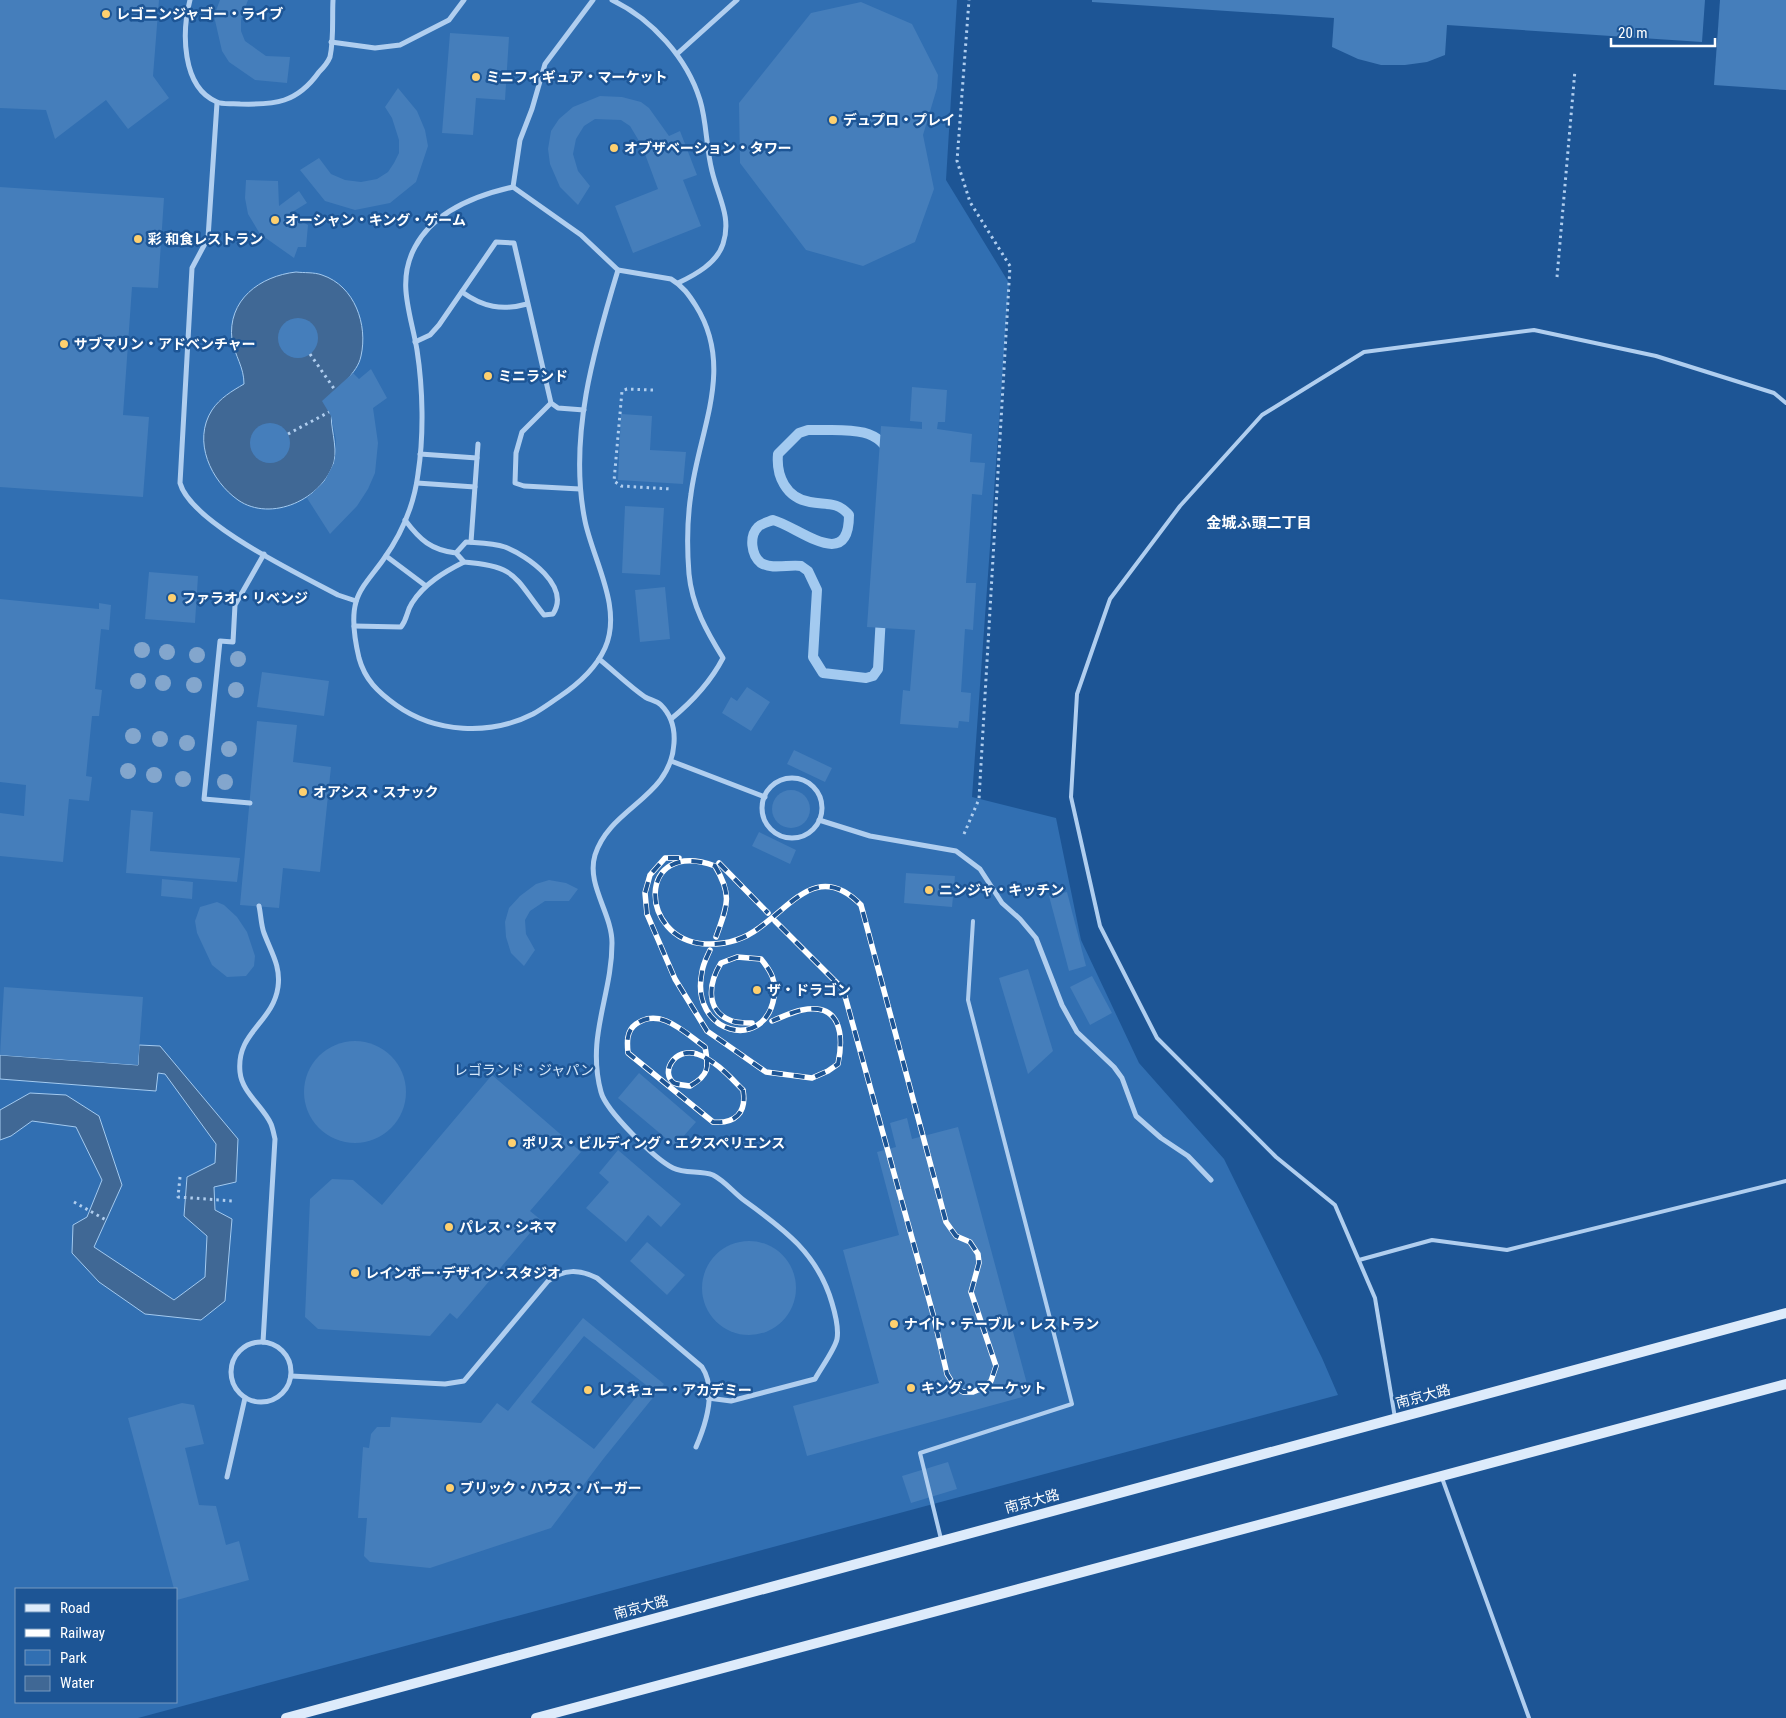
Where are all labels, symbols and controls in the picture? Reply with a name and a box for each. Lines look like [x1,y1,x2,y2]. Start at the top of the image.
place label: レゴニンジャゴー・ライブ [116,6,283,22]
marker: レゴニンジャゴー・ライブ [100,8,112,20]
scale bar [1611,15,1715,47]
text: 20 m [1618,24,1648,42]
place label: ミニフィギュア・マーケット [486,69,667,85]
marker: ミニフィギュア・マーケット [470,71,482,83]
place label: デュプロ・プレイ [843,112,955,128]
marker: デュプロ・プレイ [827,114,839,126]
place label: オブザベーション・タワー [624,140,792,156]
marker: オブザベーション・タワー [608,142,620,154]
place label: オーシャン・キング・ゲーム [285,212,466,228]
marker: オーシャン・キング・ゲーム [269,214,281,226]
place label: 彩 和食レストラン [148,231,263,247]
marker: 彩 和食レストラン [132,233,144,245]
place label: サブマリン・アドベンチャー [74,336,256,352]
marker: サブマリン・アドベンチャー [58,338,70,350]
place label: ミニランド [498,368,568,384]
marker: ミニランド [482,370,494,382]
district label: 金城ふ頭二丁目 [1206,514,1312,532]
place label: ファラオ・リベンジ [182,590,308,606]
marker: ファラオ・リベンジ [166,592,178,604]
place label: オアシス・スナック [313,784,438,800]
marker: オアシス・スナック [297,786,309,798]
place label: ニンジャ・キッチン [939,882,1064,898]
marker: ニンジャ・キッチン [923,884,935,896]
place label: ザ・ドラゴン [767,982,851,998]
marker: ザ・ドラゴン [751,984,763,996]
park label: レゴランド・ジャパン [454,1062,594,1078]
place label: ポリス・ビルディング・エクスペリエンス [522,1135,785,1151]
marker: ポリス・ビルディング・エクスペリエンス [506,1137,518,1149]
place label: パレス・シネマ [459,1219,557,1235]
marker: パレス・シネマ [443,1221,455,1233]
place label: レインボー･デザイン･スタジオ [365,1265,561,1281]
marker: レインボー･デザイン･スタジオ [349,1267,361,1279]
place label: ナイト・テーブル・レストラン [904,1316,1099,1332]
marker: ナイト・テーブル・レストラン [888,1318,900,1330]
place label: キング・マーケット [921,1380,1047,1396]
street label: 南京大路 [1394,1381,1452,1411]
place label: レスキュー・アカデミー [598,1382,752,1398]
marker: キング・マーケット [905,1382,917,1394]
marker: レスキュー・アカデミー [582,1384,594,1396]
place label: ブリック・ハウス・バーガー [460,1480,642,1496]
marker: ブリック・ハウス・バーガー [444,1482,456,1494]
street label: 南京大路 [1003,1486,1061,1516]
legend [15,1588,178,1703]
street label: 南京大路 [612,1592,670,1622]
text: Road [60,1599,90,1617]
text: Railway [60,1624,105,1642]
text: Park [60,1649,87,1667]
text: Water [60,1674,95,1692]

